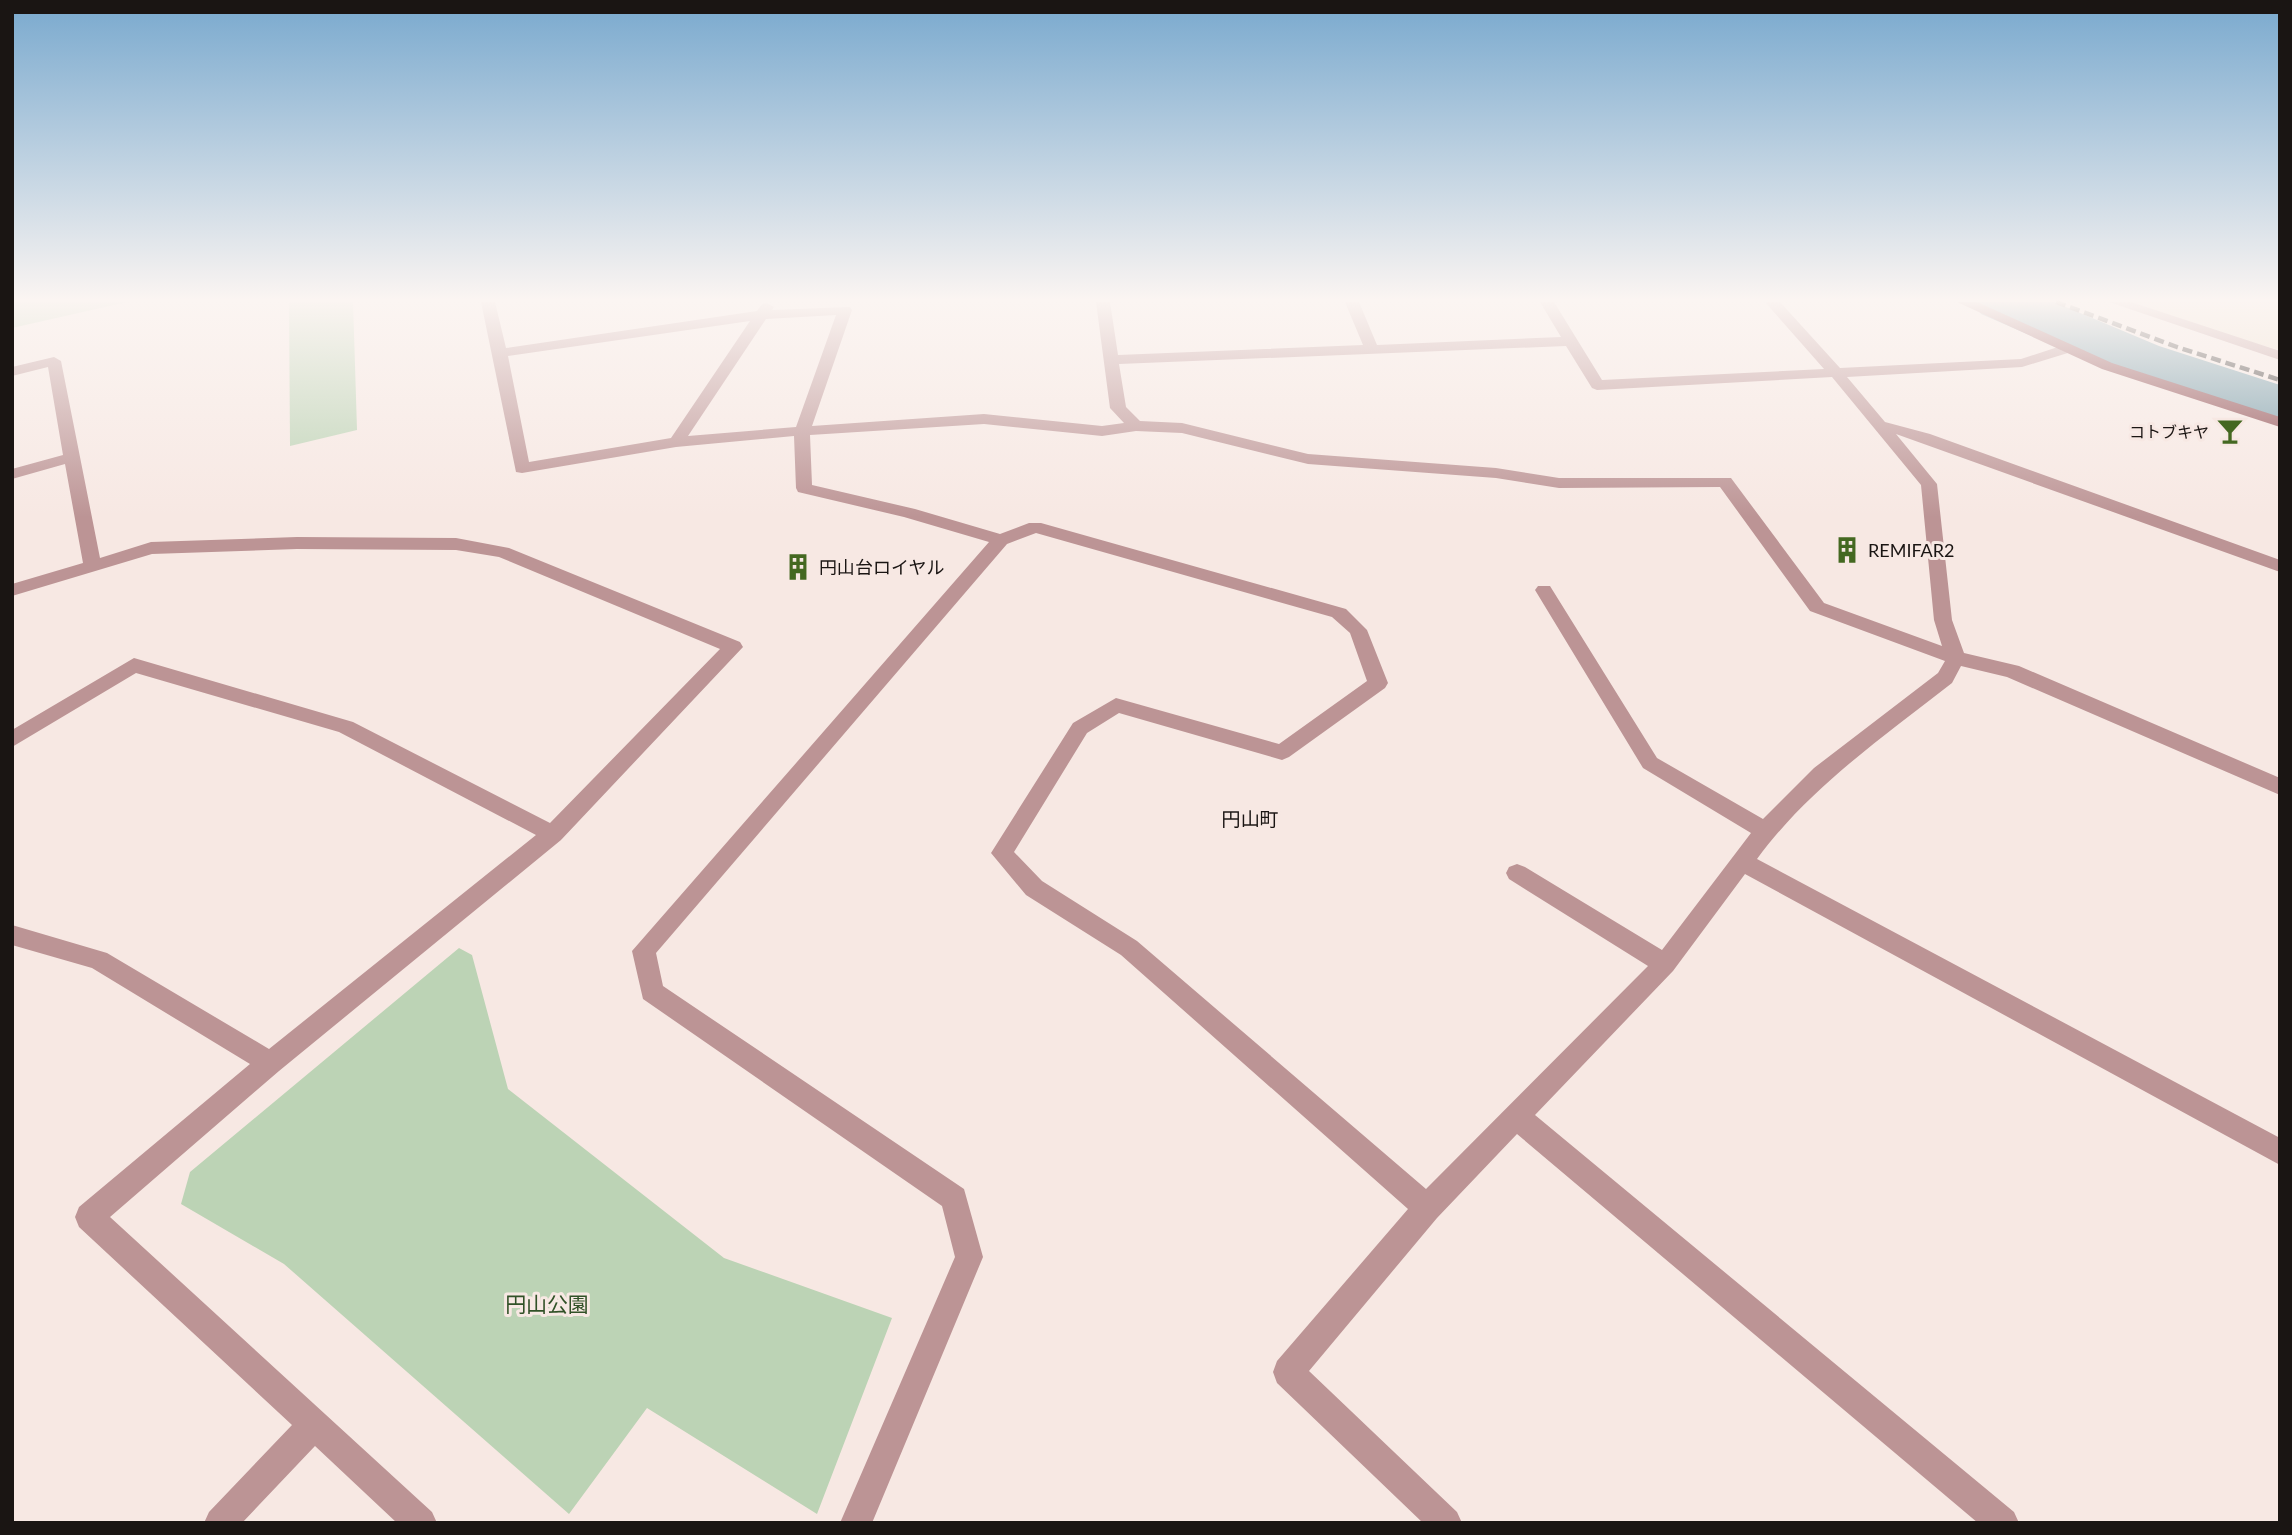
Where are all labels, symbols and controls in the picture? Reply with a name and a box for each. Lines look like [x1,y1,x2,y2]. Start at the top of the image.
bar icon: コトブキヤ [2215,416,2245,446]
place label: コトブキヤ [2129,422,2209,441]
building icon: REMIFAR2 [1832,535,1862,565]
place label: REMIFAR2 [1868,539,1954,561]
building icon: 円山台ロイヤル [783,552,813,582]
place label: 円山台ロイヤル [819,556,944,578]
district label: 円山町 [1221,807,1279,830]
park label: 円山公園 [505,1291,589,1316]

